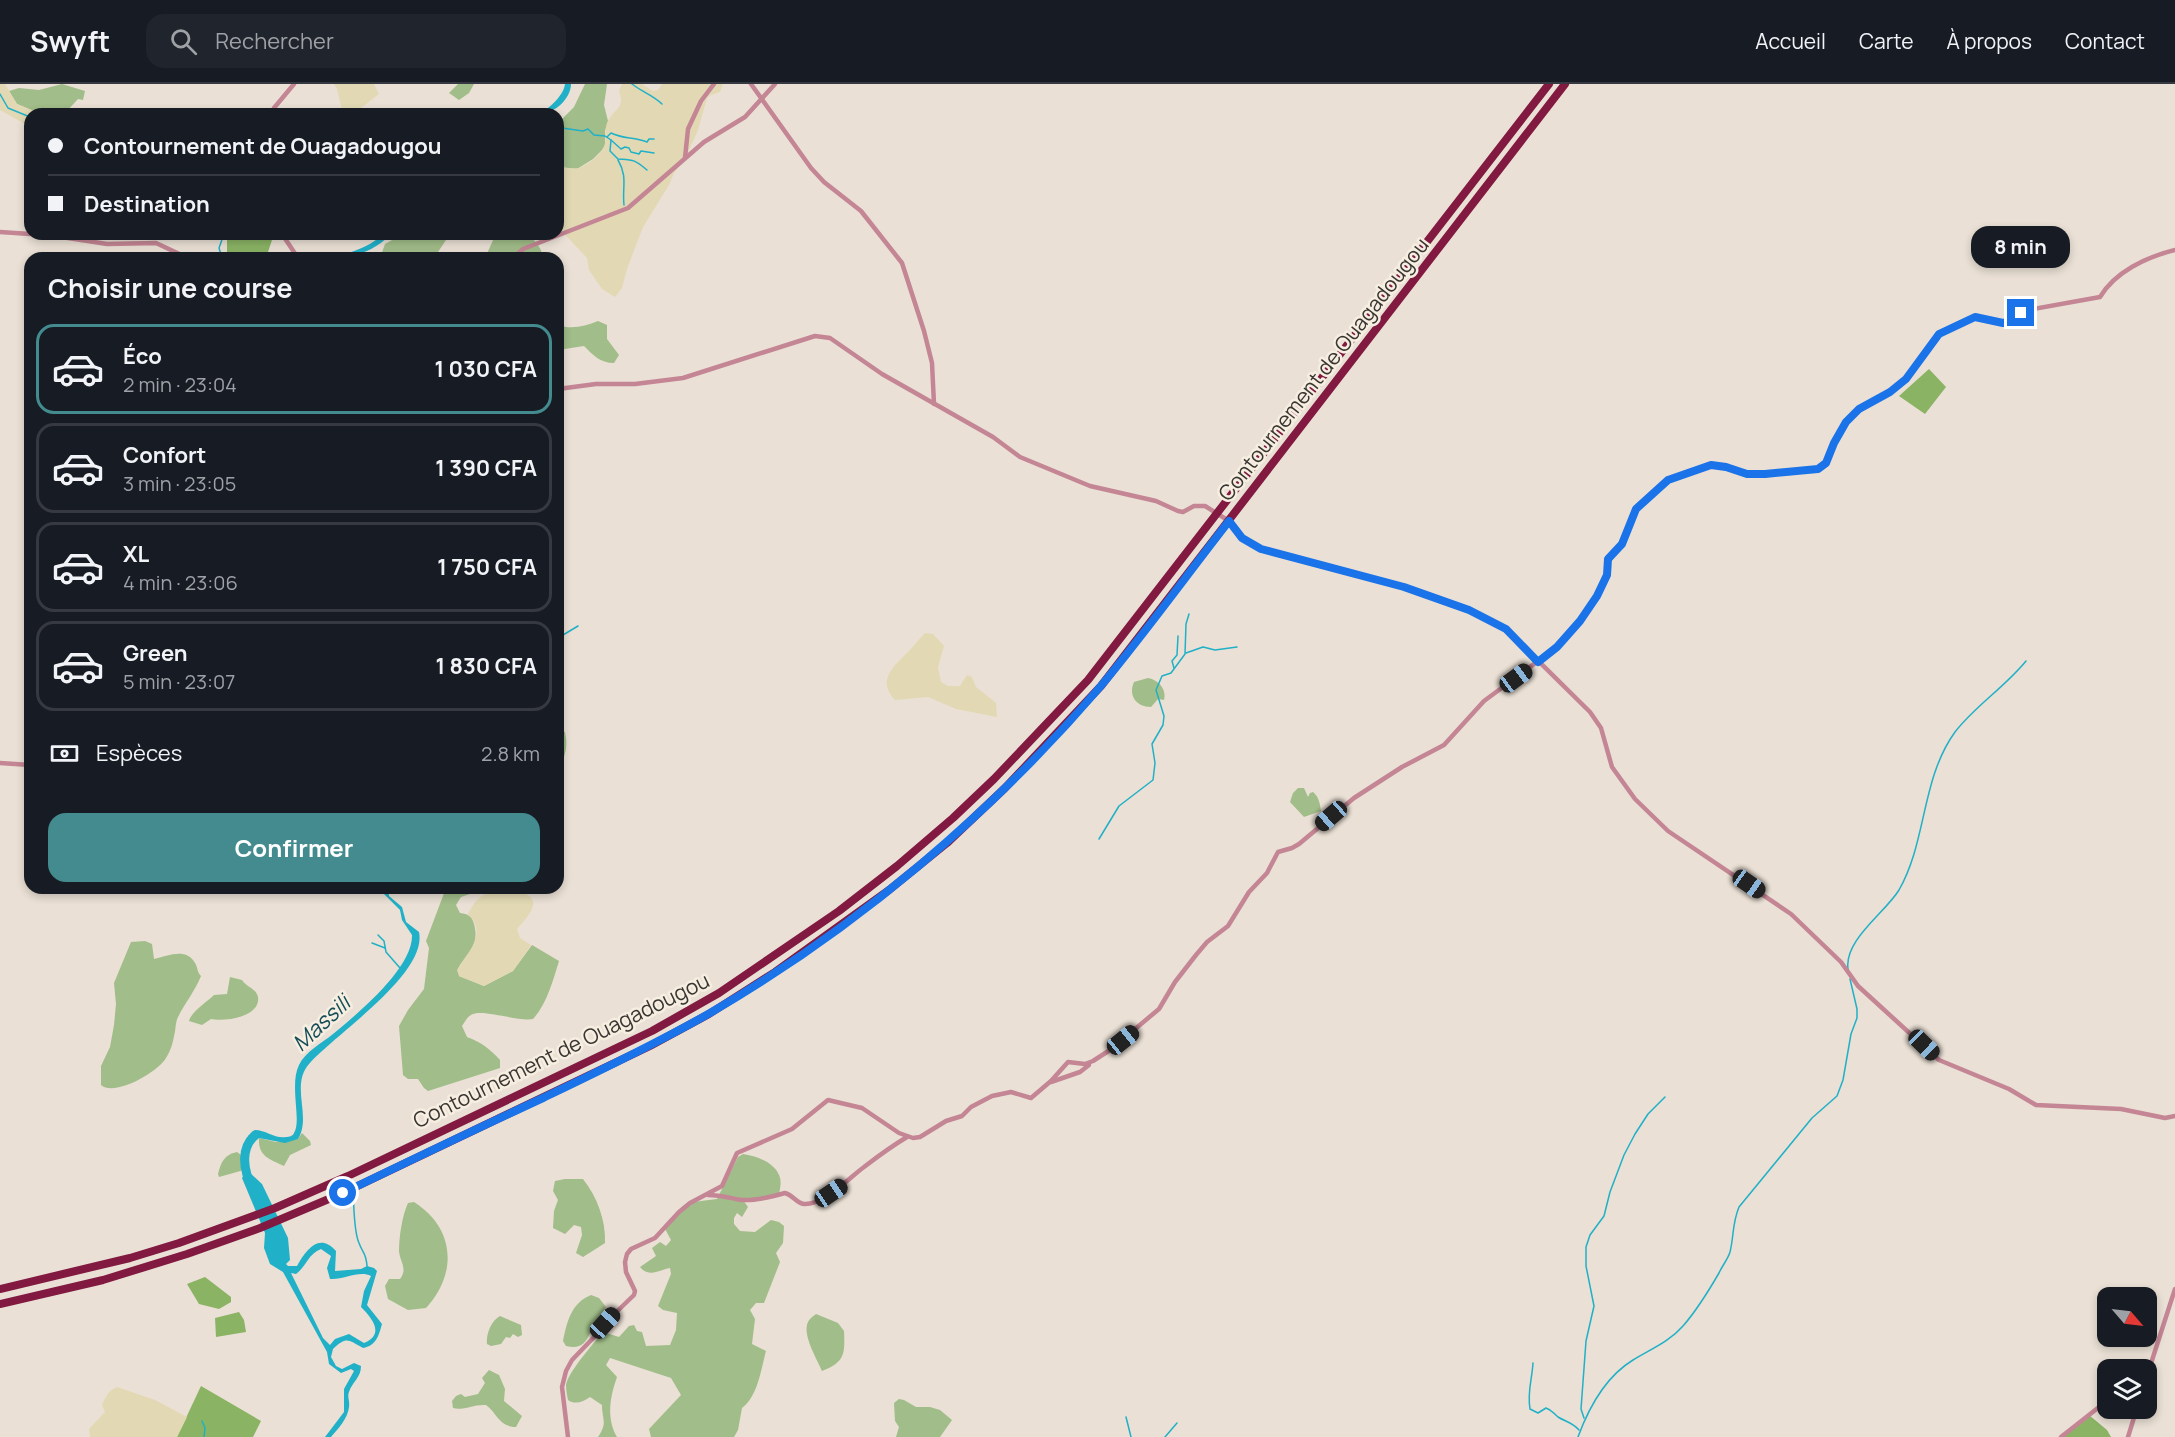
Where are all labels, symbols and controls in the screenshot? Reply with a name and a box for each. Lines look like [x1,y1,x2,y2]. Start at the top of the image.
search box [146,14,566,68]
text: Swyft [30,22,110,60]
icon: search [167,25,200,58]
text: Rechercher [215,26,334,56]
text: Accueil [1755,27,1826,55]
text: Carte [1859,27,1913,55]
text: À propos [1946,27,2032,55]
text: Contact [2065,27,2145,55]
text: Contournement de Ouagadougou [84,131,442,161]
text: Destination [84,189,210,219]
callout: 8 min [1972,226,2070,268]
street label: Contournement de Ouagadougou [1211,232,1435,506]
text: 8 min [1994,233,2047,260]
text: Choisir une course [48,269,292,306]
route end [2007,299,2034,326]
text: Éco [123,341,162,371]
icon: car [51,342,105,396]
text: 1 030 CFA [435,354,537,384]
text: 2 min · 23:04 [123,371,237,398]
text: Confort [123,440,206,470]
icon: car [51,441,105,495]
text: 1 390 CFA [435,453,537,483]
text: 3 min · 23:05 [123,470,236,497]
text: XL [123,539,149,569]
icon: car [51,540,105,594]
text: 1 750 CFA [437,552,537,582]
text: 4 min · 23:06 [123,569,238,596]
text: Green [123,638,188,668]
icon: car [51,639,105,693]
text: 1 830 CFA [436,651,537,681]
car [1496,660,1536,696]
text: 5 min · 23:07 [123,668,235,695]
icon: cash [48,737,81,770]
text: Espèces [96,738,182,768]
text: 2.8 km [481,740,540,767]
car [1312,797,1350,835]
button: Confirmer [48,813,540,882]
car [1729,866,1769,902]
street label: Contournement de Ouagadougou [408,966,714,1134]
water label: Massili [285,986,359,1058]
car [1103,1022,1143,1058]
car [1905,1026,1943,1064]
car [811,1175,851,1211]
route start [329,1179,356,1206]
north arrow [2097,1287,2157,1347]
map controls [2097,1287,2157,1419]
car [586,1304,624,1342]
button: layers [2097,1359,2157,1419]

